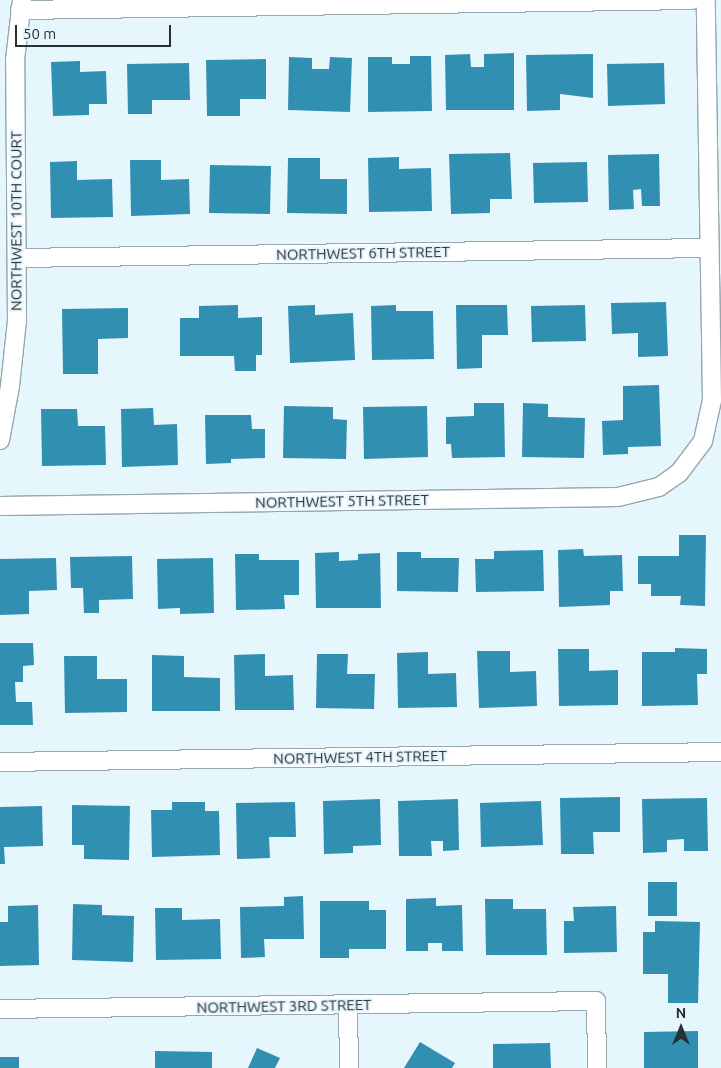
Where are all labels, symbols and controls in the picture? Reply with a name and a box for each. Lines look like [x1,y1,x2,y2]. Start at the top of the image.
scale bar [18,15,174,47]
text: 50 m [23,25,56,42]
street label: NORTHWEST 10TH COURT [7,131,25,311]
street label: NORTHWEST 6TH STREET [276,242,450,264]
street label: NORTHWEST 5TH STREET [255,490,429,512]
street label: NORTHWEST 4TH STREET [273,746,447,768]
street label: NORTHWEST 3RD STREET [196,995,372,1017]
north arrow [656,1003,706,1053]
text: N [676,1005,686,1021]

